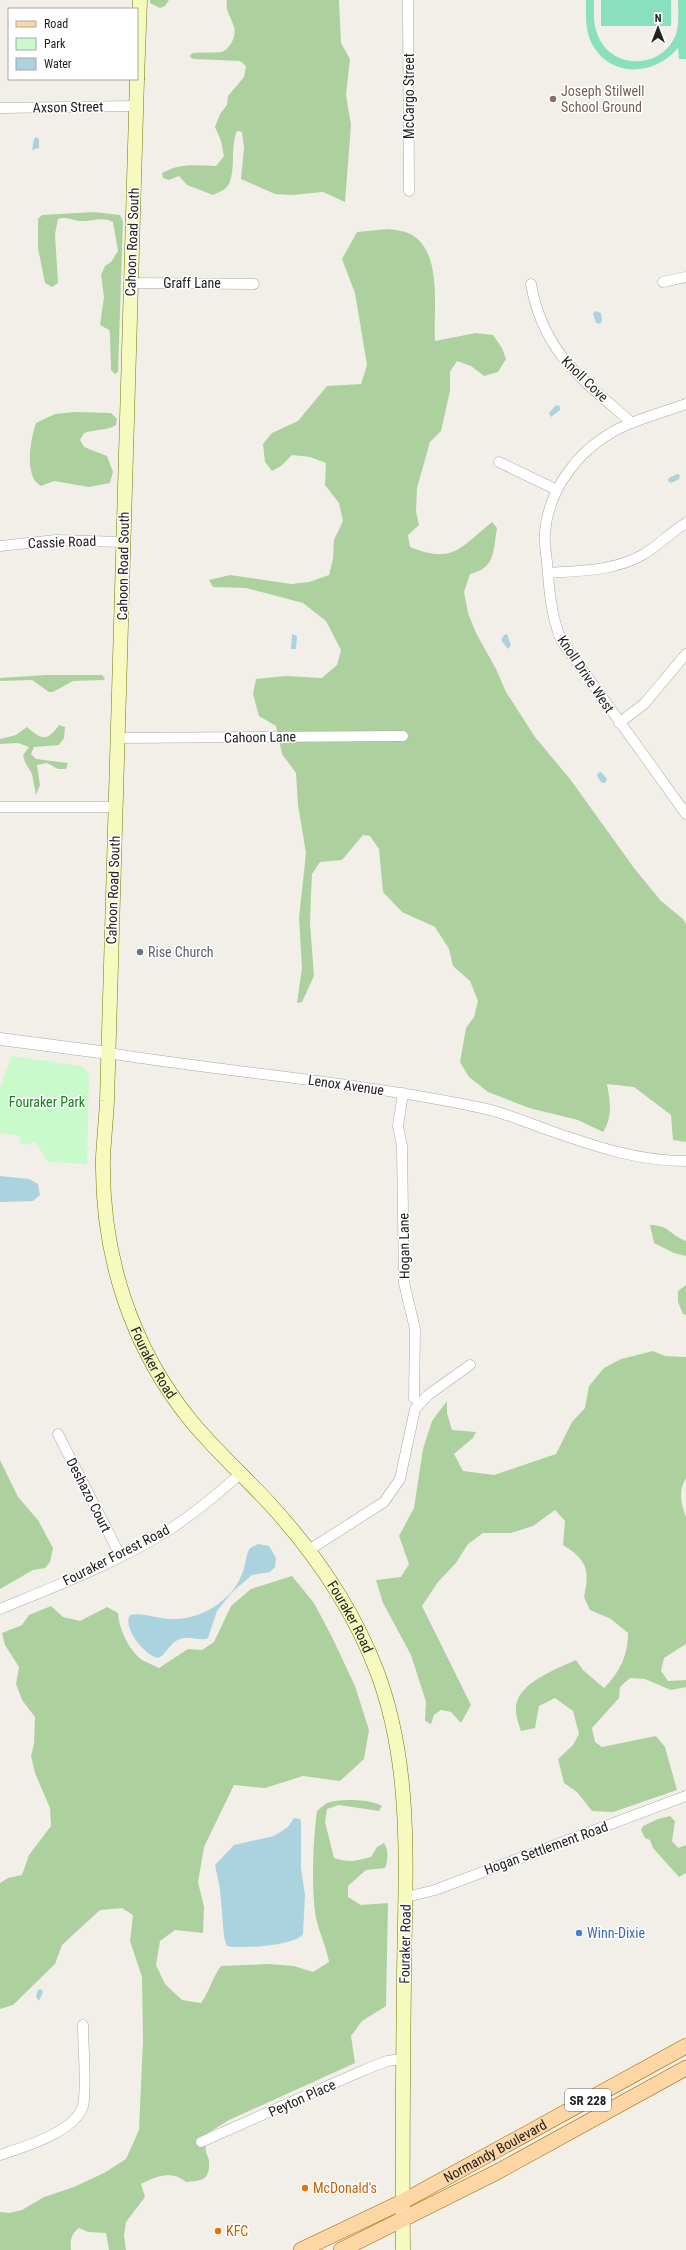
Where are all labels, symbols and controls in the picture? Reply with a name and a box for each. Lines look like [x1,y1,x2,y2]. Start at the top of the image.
legend [8,8,138,80]
north arrow [638,8,678,48]
text: N [655,12,662,25]
text: Road [44,17,68,31]
text: Park [44,37,66,51]
street label: McCargo Street [401,53,417,139]
text: Water [44,57,72,71]
place label: Joseph Stilwell School Ground [561,83,645,115]
marker: Joseph Stilwell School Ground [548,94,558,104]
street label: Axson Street [33,98,103,116]
street label: Cahoon Road South [122,187,142,297]
street label: Graff Lane [163,275,221,291]
street label: Knoll Cove [558,353,612,405]
street label: Cahoon Road South [114,512,132,620]
street label: Cassie Road [27,533,97,551]
street label: Knoll Drive West [554,632,618,716]
street label: Cahoon Lane [224,728,297,746]
street label: Cahoon Road South [103,835,123,945]
place label: Rise Church [148,944,214,960]
marker: Rise Church [135,947,145,957]
street label: Lenox Avenue [307,1072,385,1098]
park label: Fouraker Park [9,1094,86,1110]
street label: Hogan Lane [395,1212,413,1279]
street label: Fouraker Road [128,1324,180,1402]
street label: Deshazo Court [63,1455,115,1535]
street label: Fouraker Forest Road [60,1521,172,1589]
street label: Fouraker Road [324,1578,376,1655]
street label: Hogan Settlement Road [482,1818,610,1878]
street label: Fouraker Road [396,1904,414,1984]
place label: Winn-Dixie [587,1925,645,1941]
marker: Winn-Dixie [574,1928,584,1938]
street label: Peyton Place [266,2076,338,2120]
road number: SR 228 [565,2089,611,2111]
street label: Normandy Boulevard [441,2116,549,2186]
place label: McDonald's [313,2180,377,2196]
marker: McDonald's [300,2183,310,2193]
place label: KFC [226,2223,248,2239]
marker: KFC [213,2226,223,2236]

